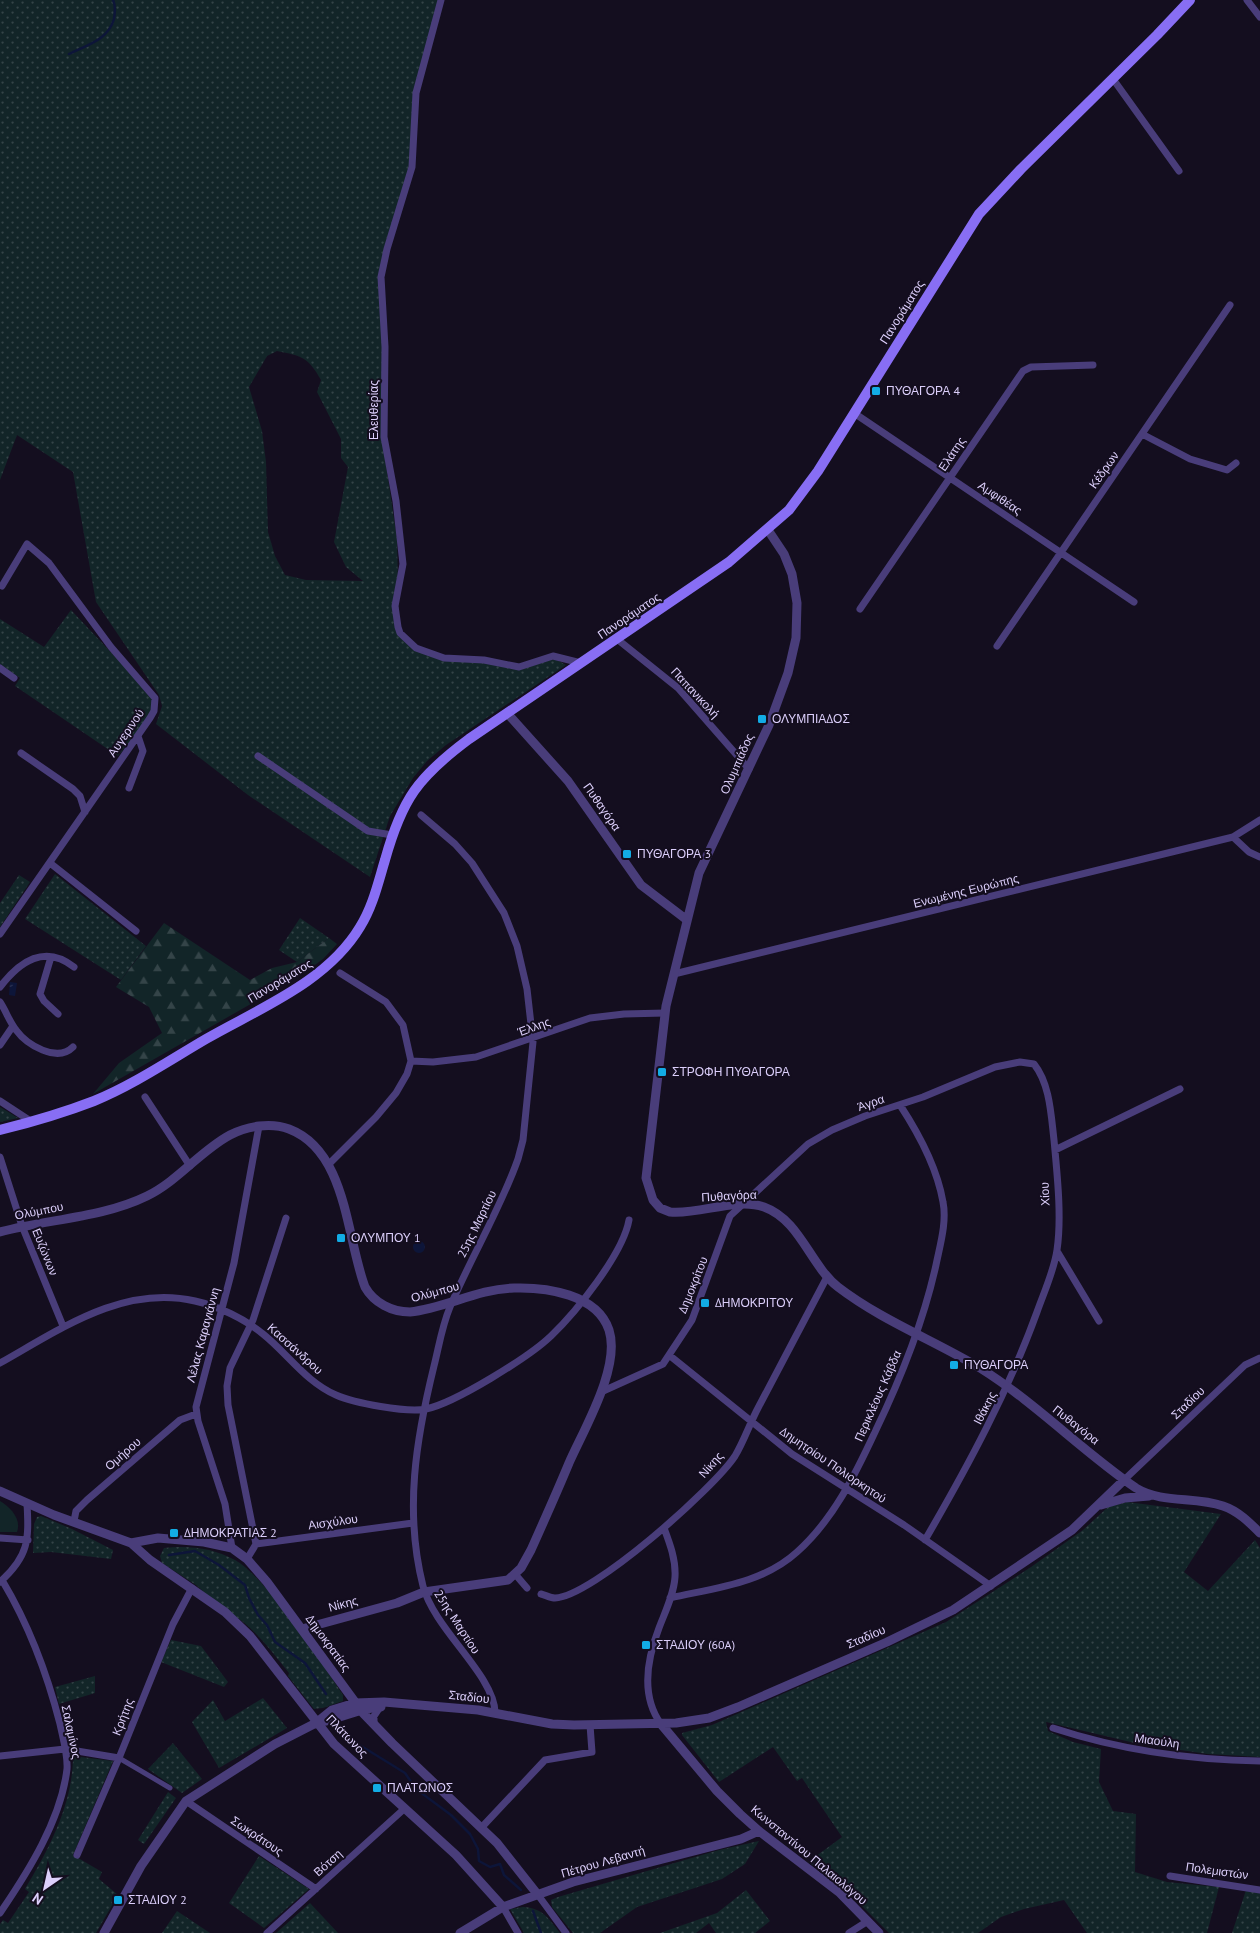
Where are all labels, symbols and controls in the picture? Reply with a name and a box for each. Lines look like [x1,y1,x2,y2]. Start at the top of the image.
street label: Πανοράματος [876,277,927,347]
street label: Ελευθερίας [366,380,381,440]
place label: ΠΥΘΑΓΟΡΑ 4 [886,383,960,398]
marker: ΠΥΘΑΓΟΡΑ 4 [870,385,882,397]
street label: Ελάτης [935,434,969,474]
street label: Κέδρων [1085,448,1122,491]
street label: Αμφιθέας [975,477,1025,518]
street label: Πανοράματος [594,589,663,642]
street label: Παπανικολή [668,664,723,721]
street label: Αυγερινού [104,706,147,760]
place label: ΟΛΥΜΠΙΑΔΟΣ [772,711,850,726]
marker: ΟΛΥΜΠΙΑΔΟΣ [756,713,768,725]
street label: Ολυμπιάδος [716,731,757,797]
street label: Πυθαγόρα [580,780,624,834]
place label: ΠΥΘΑΓΟΡΑ 3 [637,846,711,861]
marker: ΠΥΘΑΓΟΡΑ 3 [621,848,633,860]
street label: Ενωμένης Ευρώπης [912,870,1020,911]
street label: Πανοράματος [245,955,315,1006]
street label: Έλλης [514,1014,553,1040]
place label: ΣΤΡΟΦΗ ΠΥΘΑΓΟΡΑ [672,1064,790,1079]
marker: ΣΤΡΟΦΗ ΠΥΘΑΓΟΡΑ [656,1066,668,1078]
street label: Άγρα [855,1091,886,1114]
street label: Χίου [1037,1182,1052,1206]
street label: Πυθαγόρα [701,1187,757,1204]
street label: 25ης Μαρτίου [454,1188,499,1260]
street label: Ολύμπου [13,1198,65,1223]
street label: Ευζώνων [29,1226,62,1278]
place label: ΟΛΥΜΠΟΥ 1 [351,1230,421,1245]
marker: ΟΛΥΜΠΟΥ 1 [335,1232,347,1244]
street label: Δημοκρίτου [674,1254,711,1315]
street label: Ολύμπου [409,1278,461,1305]
street label: Λέλας Καραγιάννη [183,1286,222,1384]
place label: ΔΗΜΟΚΡΙΤΟΥ [715,1295,793,1310]
marker: ΔΗΜΟΚΡΙΤΟΥ [699,1297,711,1309]
street label: Κασσάνδρου [265,1320,326,1377]
street label: Περικλέους Κάβδα [851,1348,904,1444]
place label: ΠΥΘΑΓΟΡΑ [964,1357,1028,1372]
marker: ΠΥΘΑΓΟΡΑ [948,1359,960,1371]
street label: Σταδίου [1168,1383,1208,1422]
street label: Ιθάκης [970,1388,999,1427]
street label: Πυθαγόρα [1050,1402,1103,1448]
street label: Δημητρίου Πολιορκητού [777,1423,889,1506]
street label: Ομήρου [102,1434,144,1473]
street label: Νίκης [695,1448,726,1481]
street label: Αισχύλου [307,1511,359,1532]
place label: ΔΗΜΟΚΡΑΤΙΑΣ 2 [184,1525,277,1540]
marker: ΔΗΜΟΚΡΑΤΙΑΣ 2 [168,1527,180,1539]
street label: 25ης Μαρτίου [431,1587,484,1656]
street label: Νίκης [327,1592,359,1615]
street label: Δημοκρατίας [303,1611,354,1674]
street label: Σταδίου [844,1622,888,1651]
place label: ΣΤΑΔΙΟΥ (60A) [656,1637,735,1652]
marker: ΣΤΑΔΙΟΥ (60A) [640,1639,652,1651]
street label: Σταδίου [448,1687,490,1706]
street label: Κρήτης [109,1696,137,1738]
street label: Σαλαμίνος [58,1704,85,1760]
street label: Πλάτωνος [323,1711,372,1760]
street label: Μιαούλη [1133,1730,1181,1751]
place label: ΠΛΑΤΩΝΟΣ [387,1780,453,1795]
marker: ΠΛΑΤΩΝΟΣ [371,1782,383,1794]
street label: Κωνσταντίνου Παλαιολόγου [748,1802,871,1908]
street label: Σωκράτους [228,1813,287,1859]
street label: Πέτρου Λεβαντή [559,1842,647,1881]
street label: Βότση [310,1846,345,1879]
street label: Πολεμιστών [1185,1859,1249,1882]
north arrow [20,1863,70,1913]
text: N [29,1889,47,1909]
place label: ΣΤΑΔΙΟΥ 2 [128,1892,187,1907]
marker: ΣΤΑΔΙΟΥ 2 [112,1894,124,1906]

